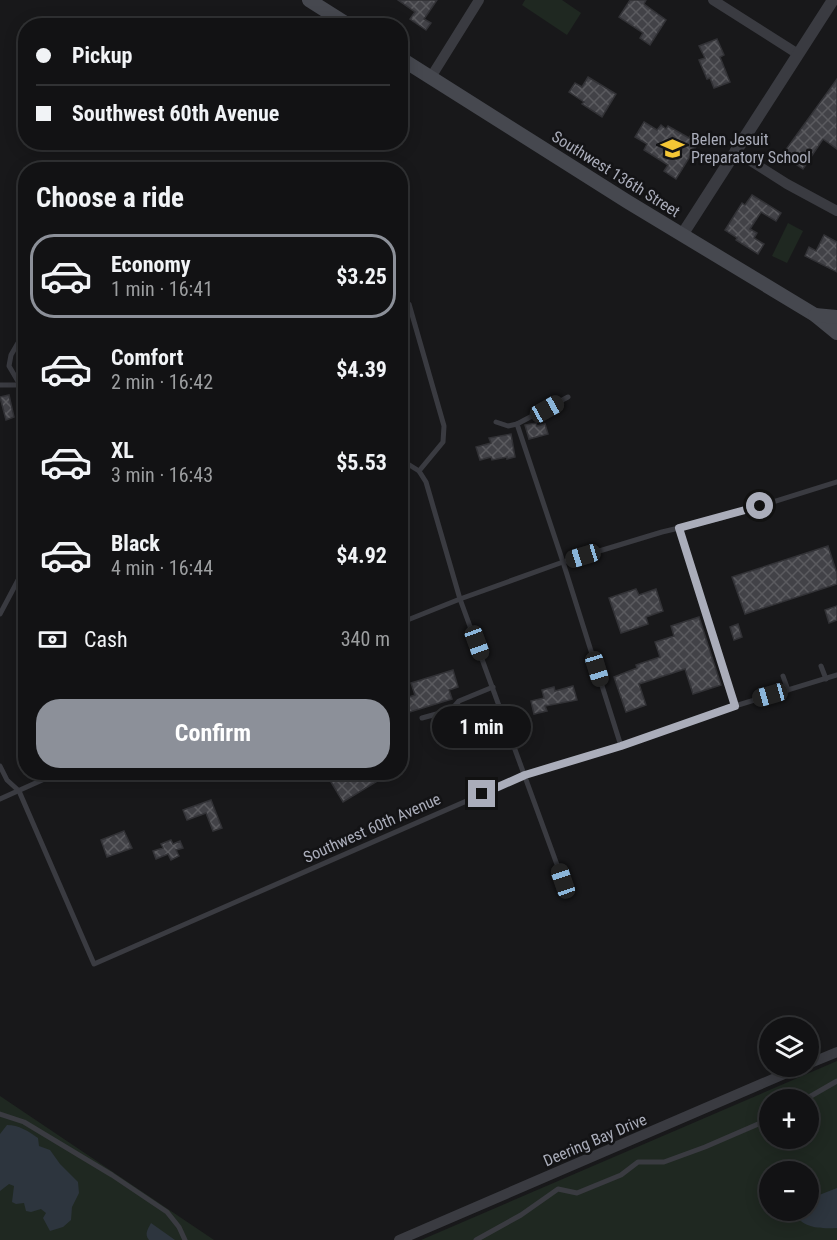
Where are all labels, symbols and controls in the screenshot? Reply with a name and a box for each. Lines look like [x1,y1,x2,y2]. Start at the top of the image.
text: Pickup [72,43,132,68]
text: Southwest 60th Avenue [72,101,279,126]
street label: Southwest 136th Street [548,127,684,221]
place label: Belen Jesuit Preparatory School [691,130,811,167]
school or university icon: Belen Jesuit Preparatory School [660,135,686,161]
text: Choose a ride [36,182,184,214]
icon: car [39,249,93,303]
text: Economy [111,252,191,277]
text: $3.25 [336,264,387,289]
text: 1 min · 16:41 [111,277,213,301]
icon: car [39,342,93,396]
text: Comfort [111,345,184,370]
text: $4.39 [336,357,387,382]
text: 2 min · 16:42 [111,370,213,394]
car [527,392,567,426]
icon: car [39,435,93,489]
text: XL [111,438,134,463]
text: $5.53 [336,450,387,475]
text: 3 min · 16:43 [111,463,213,487]
route start [746,492,773,519]
icon: car [39,528,93,582]
text: Black [111,531,160,556]
car [563,542,603,570]
text: $4.92 [336,543,387,568]
text: 4 min · 16:44 [111,556,213,580]
icon: cash [36,623,69,656]
car [462,623,492,663]
text: Cash [84,627,128,652]
text: 340 m [341,627,390,651]
car [583,649,611,689]
car [750,681,790,709]
button: Confirm [36,699,390,768]
callout: 1 min [432,707,532,749]
text: 1 min [459,715,504,739]
route end [468,780,495,807]
street label: Southwest 60th Avenue [300,789,444,867]
car [549,861,577,901]
map controls [759,1017,819,1221]
button: layers [759,1017,819,1077]
button: + [759,1089,819,1149]
street label: Deering Bay Drive [540,1110,650,1170]
button: − [759,1161,819,1221]

